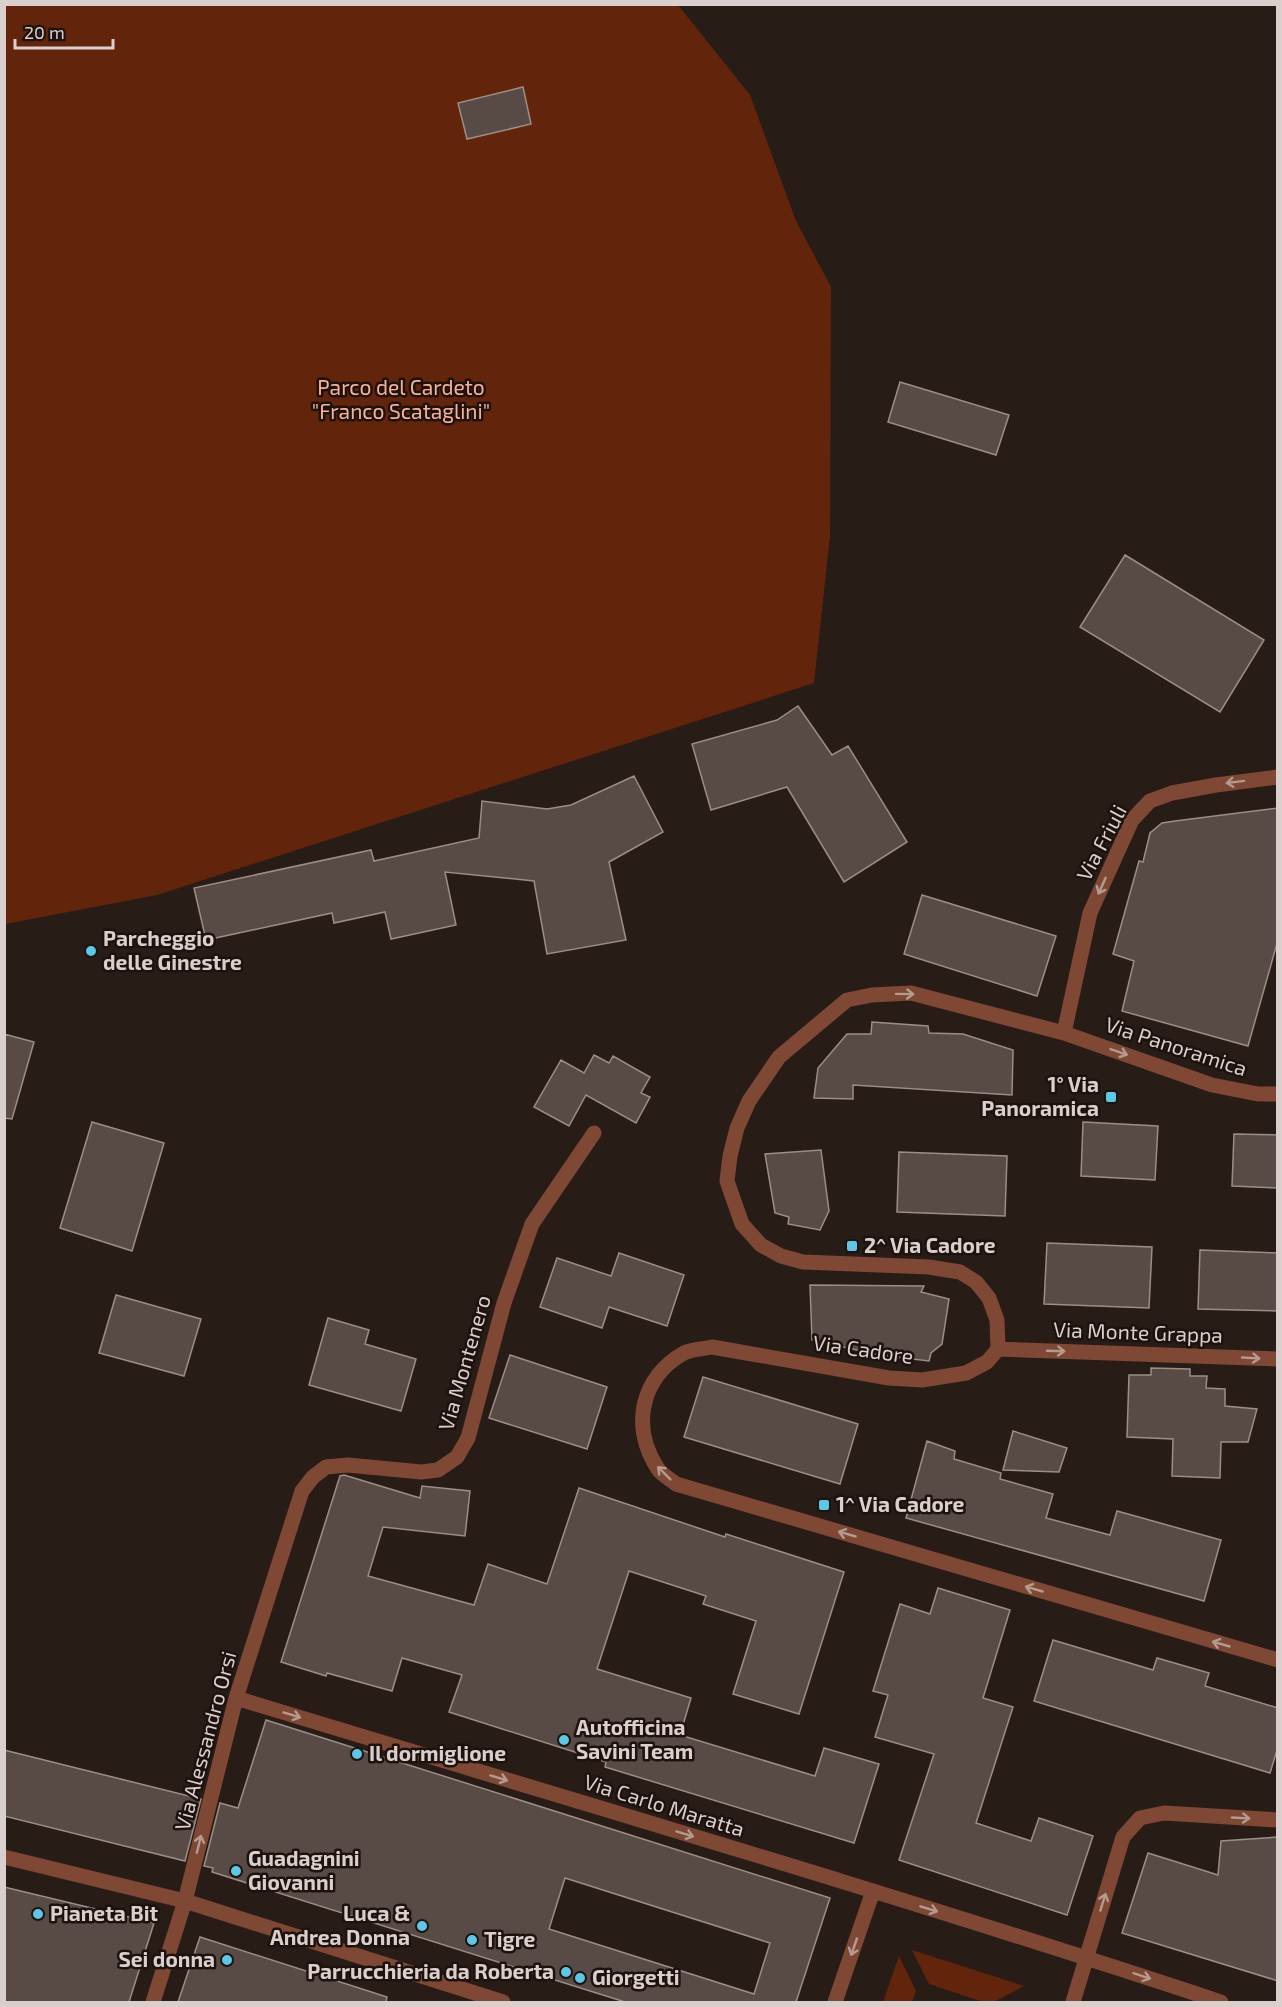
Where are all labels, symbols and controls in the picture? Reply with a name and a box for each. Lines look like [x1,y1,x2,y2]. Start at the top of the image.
scale bar [15,12,112,50]
text: 20 m [24,21,65,43]
park label: Parco del Cardeto "Franco Scataglini" [312,374,490,423]
one-way arrow [1225,777,1245,788]
street label: Via Friuli [1070,800,1131,884]
one-way arrow [1096,877,1108,895]
place label: Parcheggio delle Ginestre [103,925,242,974]
marker: Parcheggio delle Ginestre [84,944,98,958]
one-way arrow [895,988,915,1000]
street label: Via Panoramica [1102,1011,1250,1080]
one-way arrow [1109,1048,1128,1059]
place label: 1° Via Panoramica [981,1071,1099,1120]
marker: 1° Via Panoramica [1104,1090,1118,1104]
place label: 2^ Via Cadore [864,1232,996,1257]
marker: 2^ Via Cadore [845,1239,859,1253]
street label: Via Montenero [432,1292,495,1433]
street label: Via Monte Grappa [1053,1316,1223,1347]
street label: Via Cadore [811,1329,915,1368]
one-way arrow [1046,1346,1066,1357]
one-way arrow [1241,1352,1261,1363]
one-way arrow [657,1465,671,1480]
place label: 1^ Via Cadore [836,1491,965,1516]
marker: 1^ Via Cadore [817,1498,831,1512]
one-way arrow [838,1528,857,1539]
one-way arrow [1025,1583,1044,1594]
one-way arrow [1212,1638,1231,1649]
street label: Via Alessandro Orsi [169,1648,240,1833]
one-way arrow [282,1710,301,1721]
place label: Autofficina Savini Team [576,1714,693,1763]
marker: Autofficina Savini Team [557,1733,571,1747]
place label: Il dormiglione [369,1740,506,1765]
marker: Il dormiglione [350,1747,364,1761]
street label: Via Carlo Maratta [581,1768,748,1841]
one-way arrow [489,1773,508,1784]
one-way arrow [1231,1812,1251,1823]
one-way arrow [676,1829,695,1840]
one-way arrow [194,1835,206,1854]
place label: Guadagnini Giovanni [248,1845,360,1894]
marker: Guadagnini Giovanni [229,1864,243,1878]
one-way arrow [1098,1893,1109,1912]
place label: Pianeta Bit [50,1900,159,1925]
place label: Luca & Andrea Donna [270,1900,410,1949]
one-way arrow [919,1904,938,1915]
marker: Pianeta Bit [31,1907,45,1921]
marker: Luca & Andrea Donna [415,1919,429,1933]
place label: Tigre [484,1926,535,1951]
marker: Tigre [465,1933,479,1947]
one-way arrow [848,1937,859,1956]
place label: Sei donna [118,1946,215,1971]
marker: Sei donna [220,1953,234,1967]
place label: Parrucchieria da Roberta [307,1958,554,1983]
place label: Giorgetti [592,1964,680,1989]
marker: Parrucchieria da Roberta [559,1965,573,1979]
marker: Giorgetti [573,1971,587,1985]
one-way arrow [1132,1971,1151,1982]

